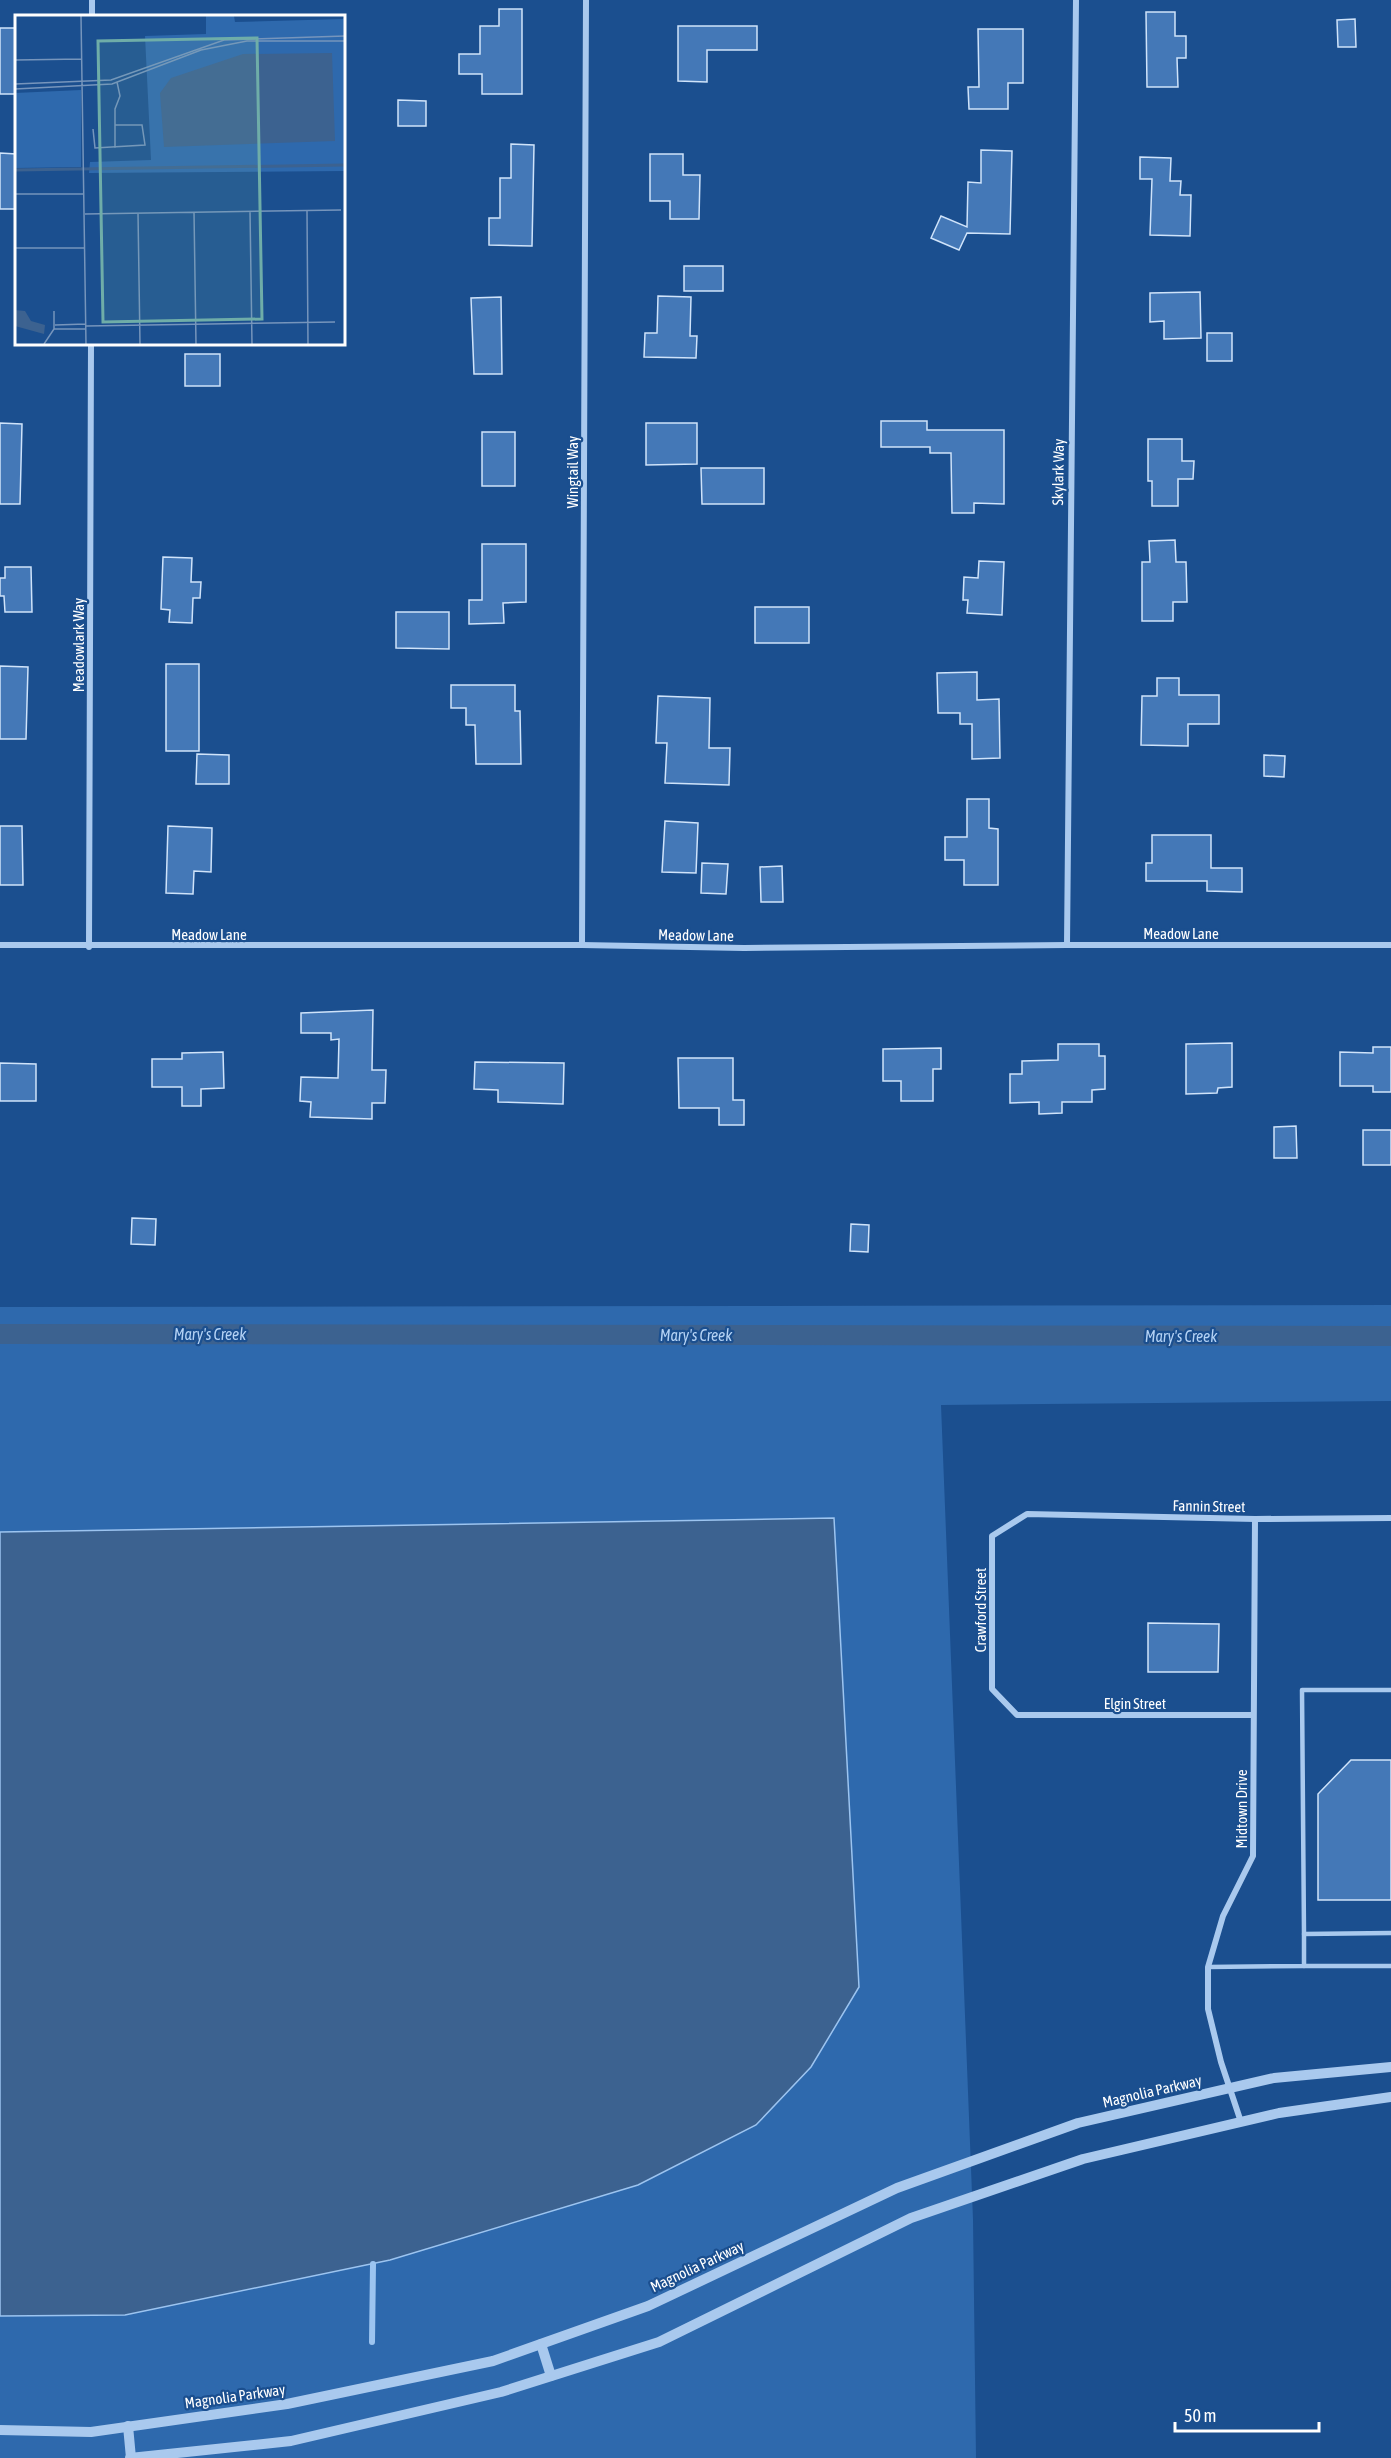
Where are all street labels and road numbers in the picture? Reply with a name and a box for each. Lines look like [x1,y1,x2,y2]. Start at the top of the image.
street label: Wingtail Way [564,436,581,508]
street label: Skylark Way [1049,439,1067,505]
street label: Meadowlark Way [70,598,87,692]
street label: Meadow Lane [1143,925,1219,942]
street label: Meadow Lane [171,926,247,943]
street label: Meadow Lane [658,926,734,944]
street label: Fannin Street [1172,1497,1246,1515]
street label: Crawford Street [972,1568,989,1652]
street label: Elgin Street [1104,1695,1166,1712]
street label: Midtown Drive [1233,1769,1250,1849]
street label: Magnolia Parkway [1101,2071,1203,2111]
street label: Magnolia Parkway [648,2237,746,2295]
street label: Magnolia Parkway [184,2381,286,2411]

